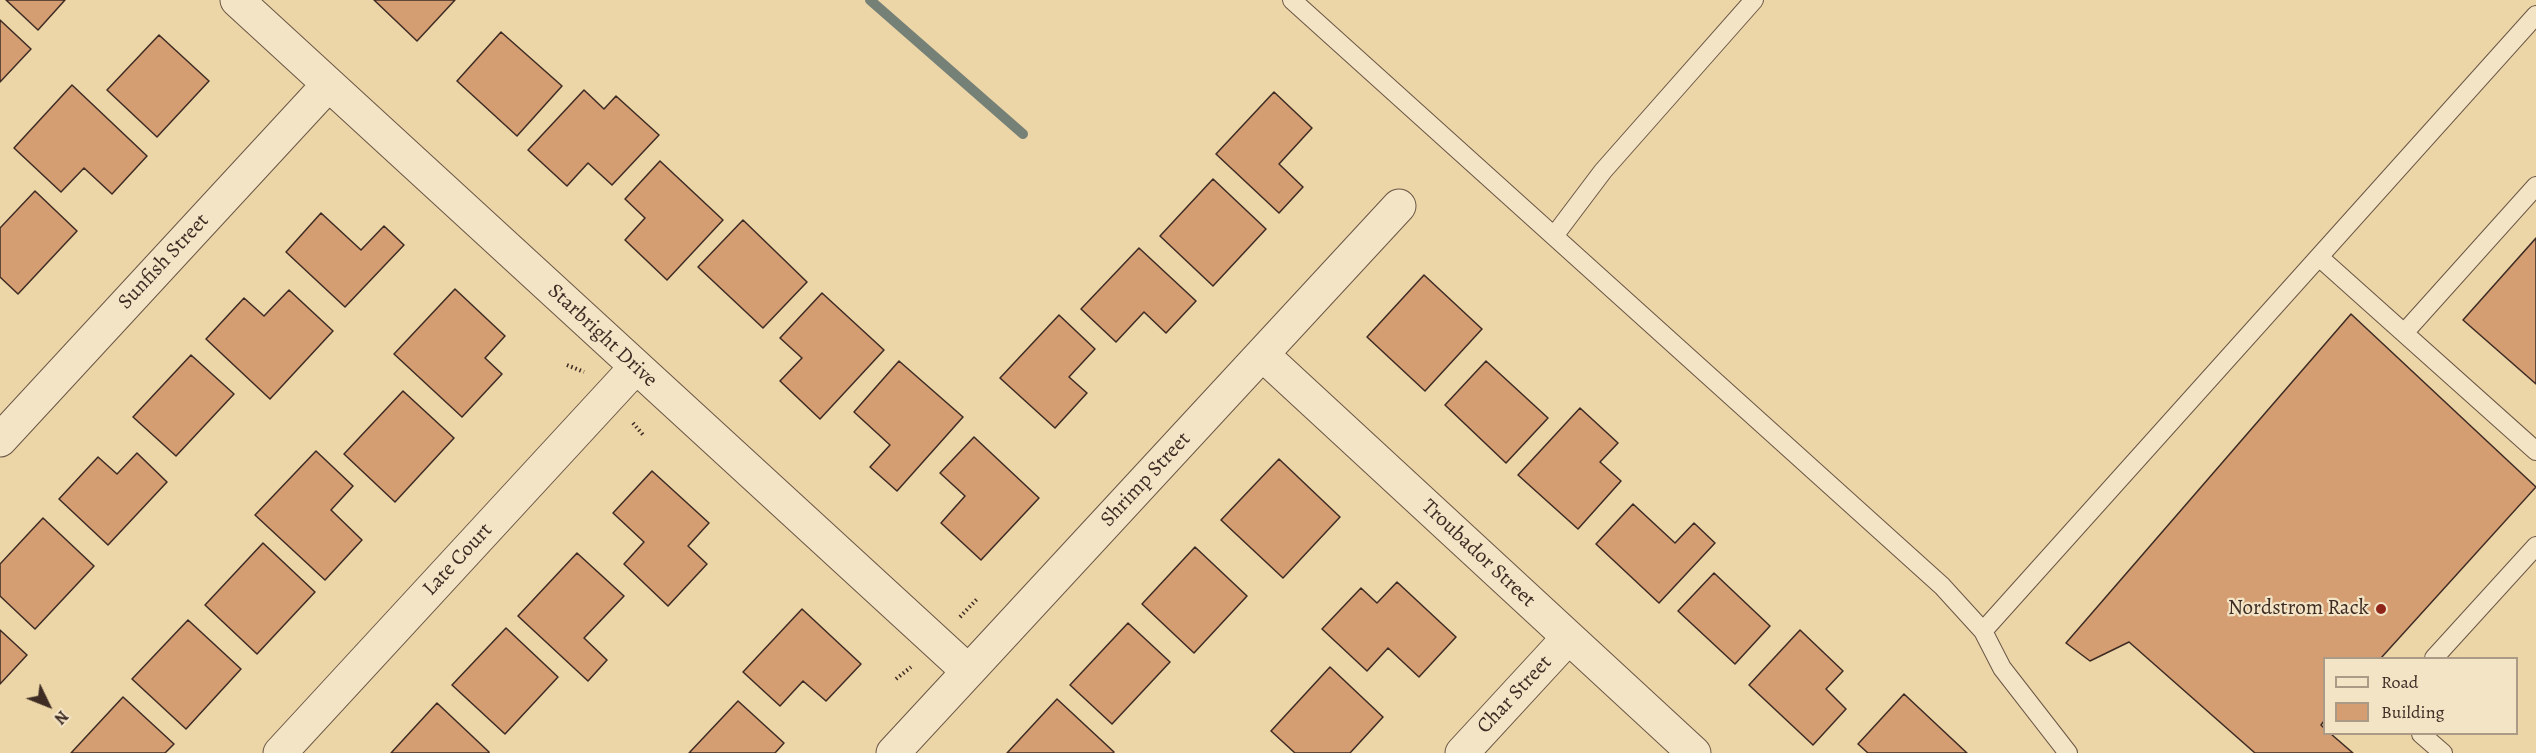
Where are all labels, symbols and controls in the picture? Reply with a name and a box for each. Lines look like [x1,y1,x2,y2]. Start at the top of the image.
street label: Sunfish Street [113,209,215,315]
street label: Starbright Drive [542,279,662,393]
street label: Shrimp Street [1096,427,1196,533]
street label: Troubador Street [1416,495,1540,613]
street label: Late Court [418,518,498,602]
place label: Nordstrom Rack [2228,596,2369,622]
marker: Nordstrom Rack [2374,602,2388,616]
street label: Char Street [1472,651,1558,739]
legend [2323,657,2518,735]
text: Road [2381,670,2418,694]
north arrow [18,675,78,735]
text: Building [2381,700,2445,724]
text: N [49,706,73,729]

